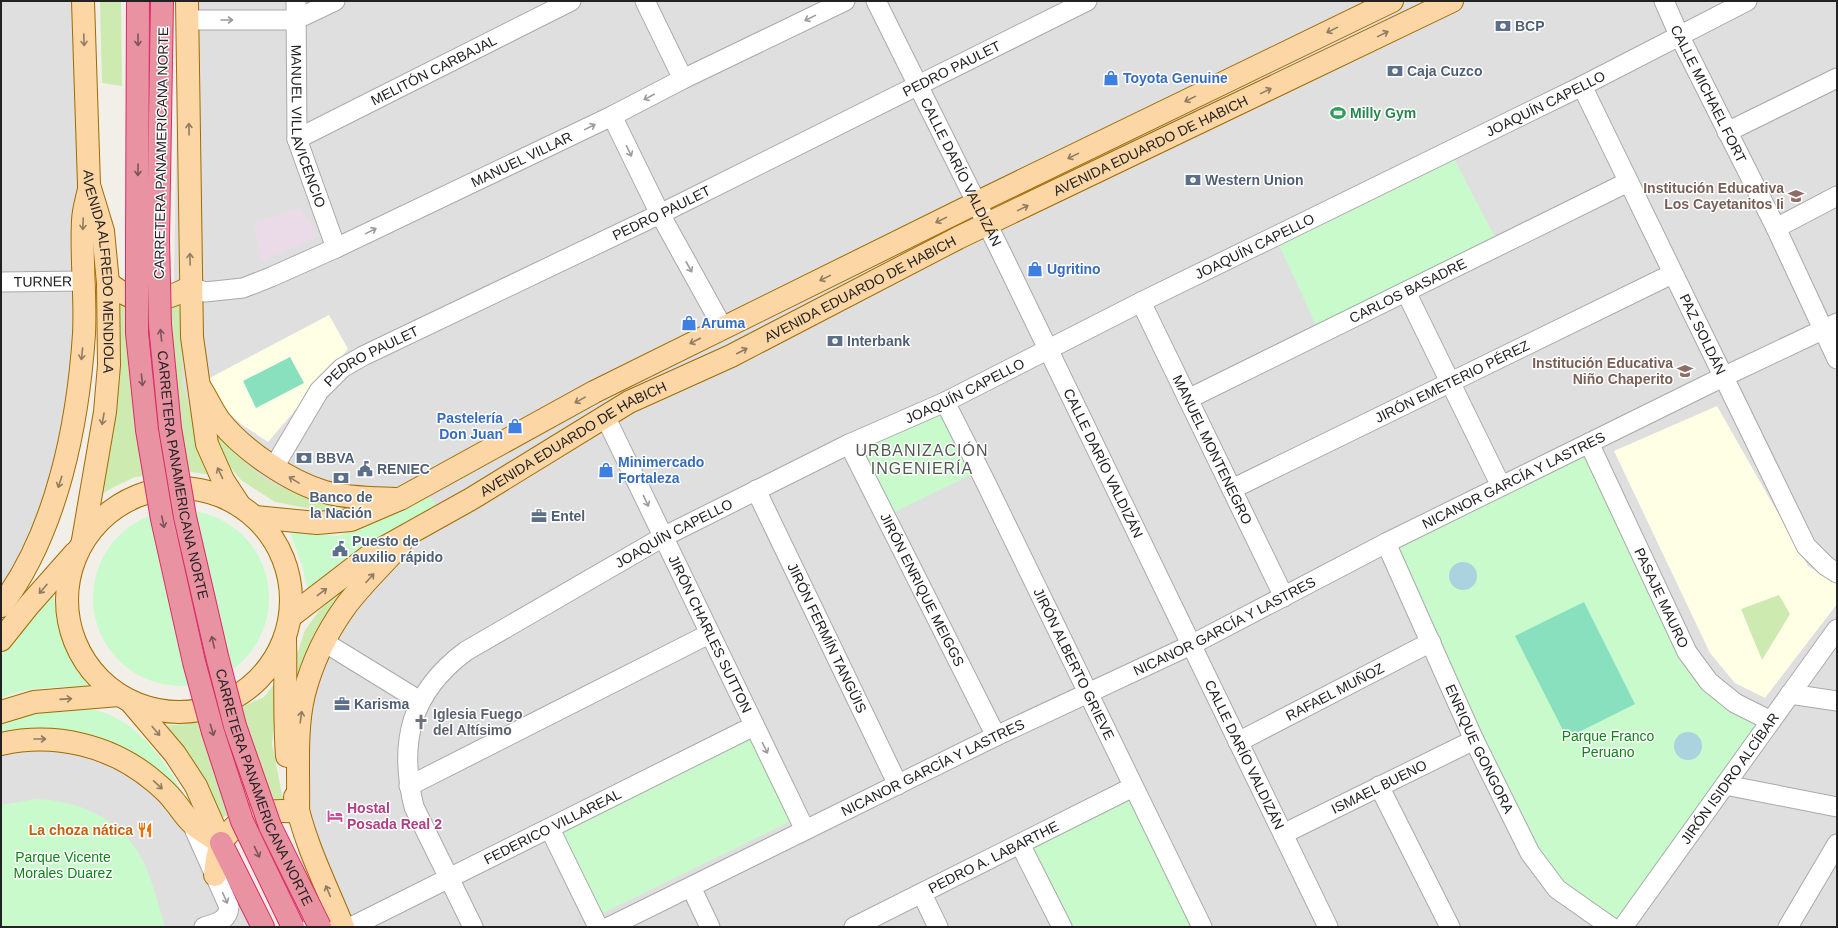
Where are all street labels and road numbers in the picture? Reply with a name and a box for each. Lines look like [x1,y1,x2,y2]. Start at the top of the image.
street label: CALLE MICHAEL FORT [1668,23,1750,166]
street label: CARRETERA PANAMERICANA NORTE [151,27,171,279]
street label: MELITÓN CARBAJAL [368,32,499,108]
street label: PEDRO PAULET [900,37,1003,100]
street label: MANUEL VILLAVICENCIO [288,45,329,210]
street label: JOAQUÍN CAPELLO [1483,67,1608,140]
street label: AVENIDA EDUARDO DE HABICH [1051,92,1250,199]
street label: CALLE DARÍO VALDIZÁN [917,95,1005,249]
street label: MANUEL VILLAR [468,128,575,190]
street label: AVENIDA ALFREDO MENDIOLA [81,170,117,375]
street label: PEDRO PAULET [610,182,714,244]
street label: JOAQUÍN CAPELLO [1192,210,1317,282]
street label: AVENIDA EDUARDO DE HABICH [761,232,959,345]
street label: CARLOS BASADRE [1347,255,1469,326]
street label: TURNER [14,273,72,290]
street label: PAZ SOLDÁN [1676,291,1729,377]
street label: PEDRO PAULET [320,322,421,390]
street label: JIRÓN EMETERIO PÉREZ [1372,337,1532,426]
street label: CARRETERA PANAMERICANA NORTE [155,350,212,601]
street label: JOAQUÍN CAPELLO [903,355,1027,427]
street label: MANUEL MONTENEGRO [1170,372,1255,527]
street label: AVENIDA EDUARDO DE HABICH [477,378,669,500]
street label: CALLE DARÍO VALDIZÁN [1060,386,1146,540]
street label: NICANOR GARCÍA Y LASTRES [1419,428,1608,532]
street label: JOAQUÍN CAPELLO [612,495,735,571]
street label: JIRÓN ENRIQUE MEIGGS [877,510,968,669]
street label: PASAJE MAURO [1631,545,1692,651]
street label: JIRÓN CHARLES SUTTON [665,552,755,715]
street label: JIRÓN FERMÍN TANGÜIS [784,560,870,715]
street label: NICANOR GARCÍA Y LASTRES [1131,573,1318,679]
street label: JIRÓN ALBERTO GRIEVE [1030,585,1118,742]
street label: RAFAEL MUÑOZ [1283,660,1387,724]
street label: CARRETERA PANAMERICANA NORTE [213,667,316,908]
street label: CALLE DARÍO VALDIZÁN [1202,677,1288,832]
street label: ENRIQUE GONGORA [1442,682,1517,816]
street label: JIRÓN ISIDRO ALCÍBAR [1677,710,1782,847]
street label: NICANOR GARCÍA Y LASTRES [839,716,1027,819]
street label: ISMAEL BUENO [1329,756,1430,817]
street label: FEDERICO VILLAREAL [481,786,624,867]
street label: PEDRO A. LABARTHE [926,818,1061,896]

